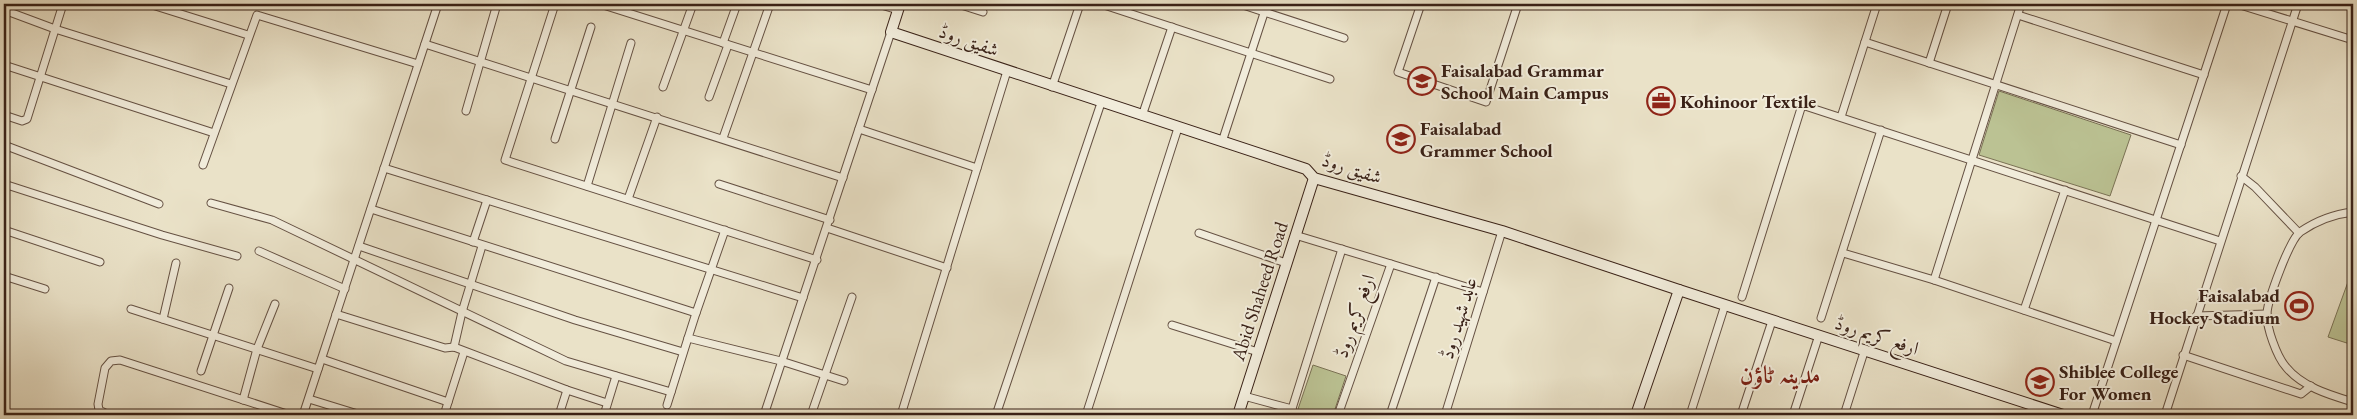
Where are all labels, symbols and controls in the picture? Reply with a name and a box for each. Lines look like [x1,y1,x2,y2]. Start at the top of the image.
street label: شفیق روڈ [936,19,1002,62]
place label: Faisalabad Grammar School Main Campus [1441,58,1609,105]
school or university icon: Faisalabad Grammar School Main Campus [1407,66,1437,96]
office icon: Kohinoor Textile [1646,86,1676,116]
place label: Kohinoor Textile [1680,89,1816,114]
place label: Faisalabad Grammer School [1420,116,1553,163]
school or university icon: Faisalabad Grammer School [1386,124,1416,154]
street label: شفیق روڈ [1319,147,1385,190]
street label: Abid Shaheed Road [1225,218,1294,365]
street label: ارفع کریم روڈ [1329,271,1385,363]
street label: عابد شہید روڈ [1434,274,1483,362]
place label: Faisalabad Hockey Stadium [2149,283,2281,330]
sports icon: Faisalabad Hockey Stadium [2284,291,2314,321]
street label: ارفع کریم روڈ [1830,310,1922,366]
district label: مدینہ ٹاؤن [1740,359,1820,390]
place label: Shiblee College For Women [2059,359,2179,406]
school or university icon: Shiblee College For Women [2025,367,2055,397]

